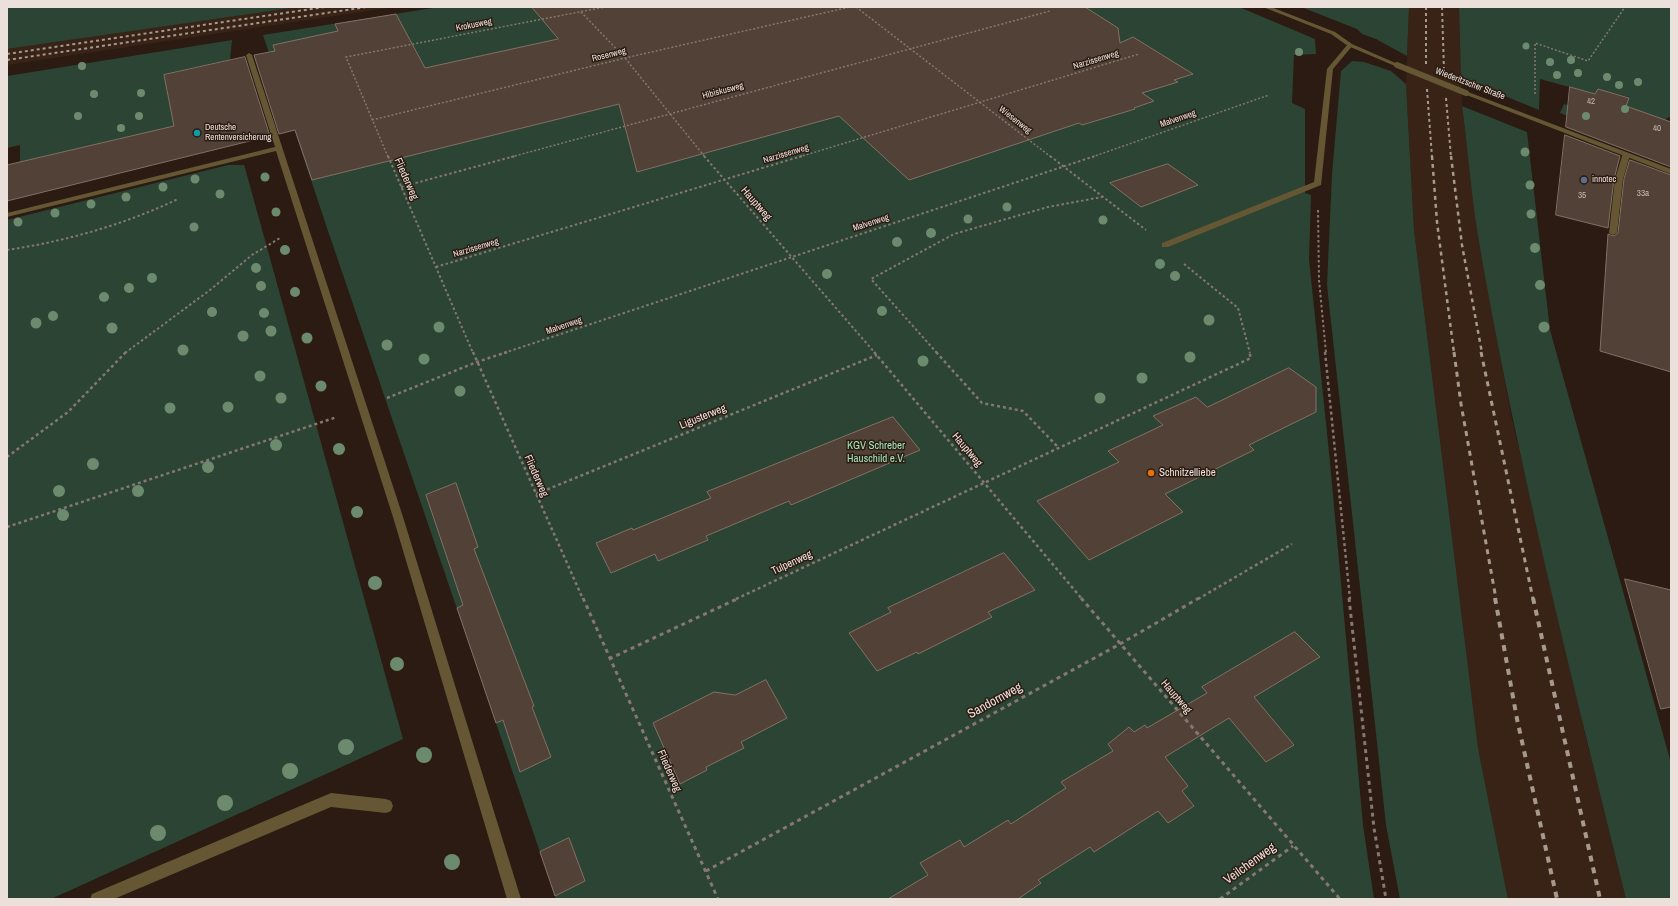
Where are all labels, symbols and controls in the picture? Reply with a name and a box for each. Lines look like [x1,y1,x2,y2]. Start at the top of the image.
street label: Krokusweg [455,16,493,34]
street label: Rosenweg [591,46,627,64]
street label: Narzissenweg [1072,48,1120,72]
street label: Wiederitzscher Straße [1434,66,1506,102]
street label: Hibiskusweg [701,80,745,102]
house number: 42 [1587,97,1595,107]
street label: Wiesenweg [996,104,1034,136]
street label: Malvenweg [1159,108,1197,130]
place label: Deutsche Rentenversicherung [205,123,271,144]
house number: 40 [1653,124,1661,134]
marker: Deutsche Rentenversicherung [192,128,202,138]
street label: Narzissenweg [762,142,810,166]
street label: Fliederweg [391,156,421,202]
marker: innotec [1579,175,1589,185]
place label: innotec [1592,175,1616,185]
street label: Hauptweg [738,184,774,224]
house number: 33a [1637,189,1649,199]
house number: 35 [1578,191,1586,201]
street label: Malvenweg [852,212,890,234]
street label: Narzissenweg [452,236,500,260]
street label: Malvenweg [545,315,583,337]
street label: Ligusterweg [678,402,728,432]
street label: Hauptweg [949,430,985,470]
park label: KGV Schreber Hauschild e.V. [847,439,905,465]
street label: Fliederweg [521,453,551,499]
place label: Schnitzelliebe [1159,466,1216,480]
marker: Schnitzelliebe [1146,468,1156,478]
street label: Tulpenweg [770,548,814,578]
street label: Hauptweg [1158,677,1194,717]
street label: Sandornweg [965,680,1025,722]
street label: Fliederweg [654,748,684,794]
street label: Veilchenweg [1221,840,1279,888]

